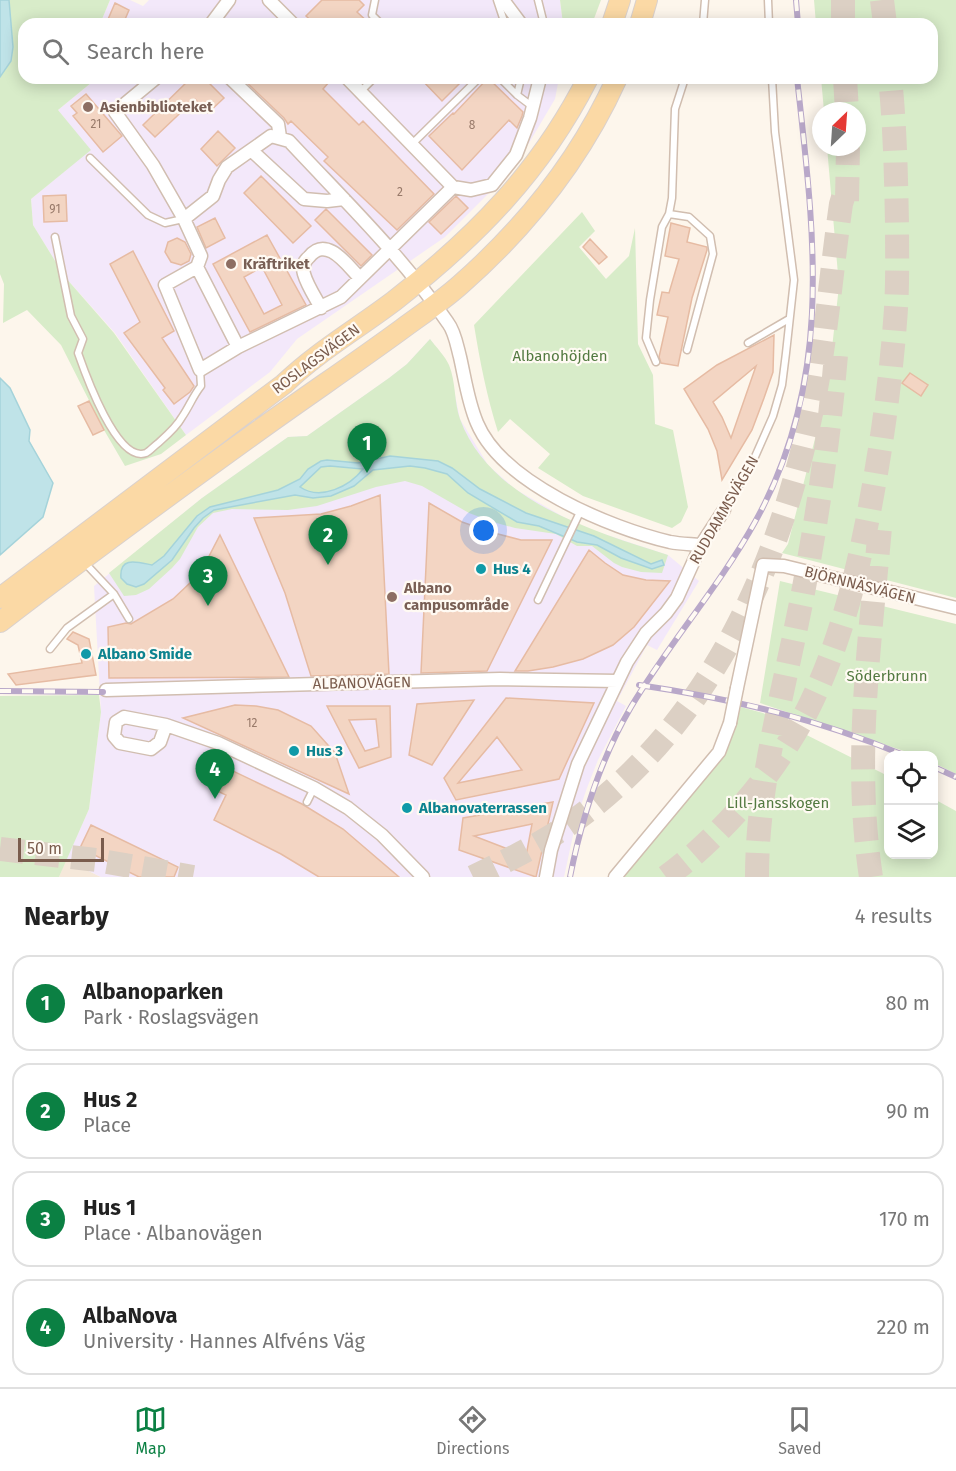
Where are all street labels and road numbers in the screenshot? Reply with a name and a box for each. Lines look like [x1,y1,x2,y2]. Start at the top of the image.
street label: ROSLAGSVÄGEN [269,320,363,398]
street label: RUDDAMMSVÄGEN [686,453,762,567]
street label: BJÖRNNÄSVÄGEN [802,562,918,608]
street label: ALBANOVÄGEN [313,673,411,693]

